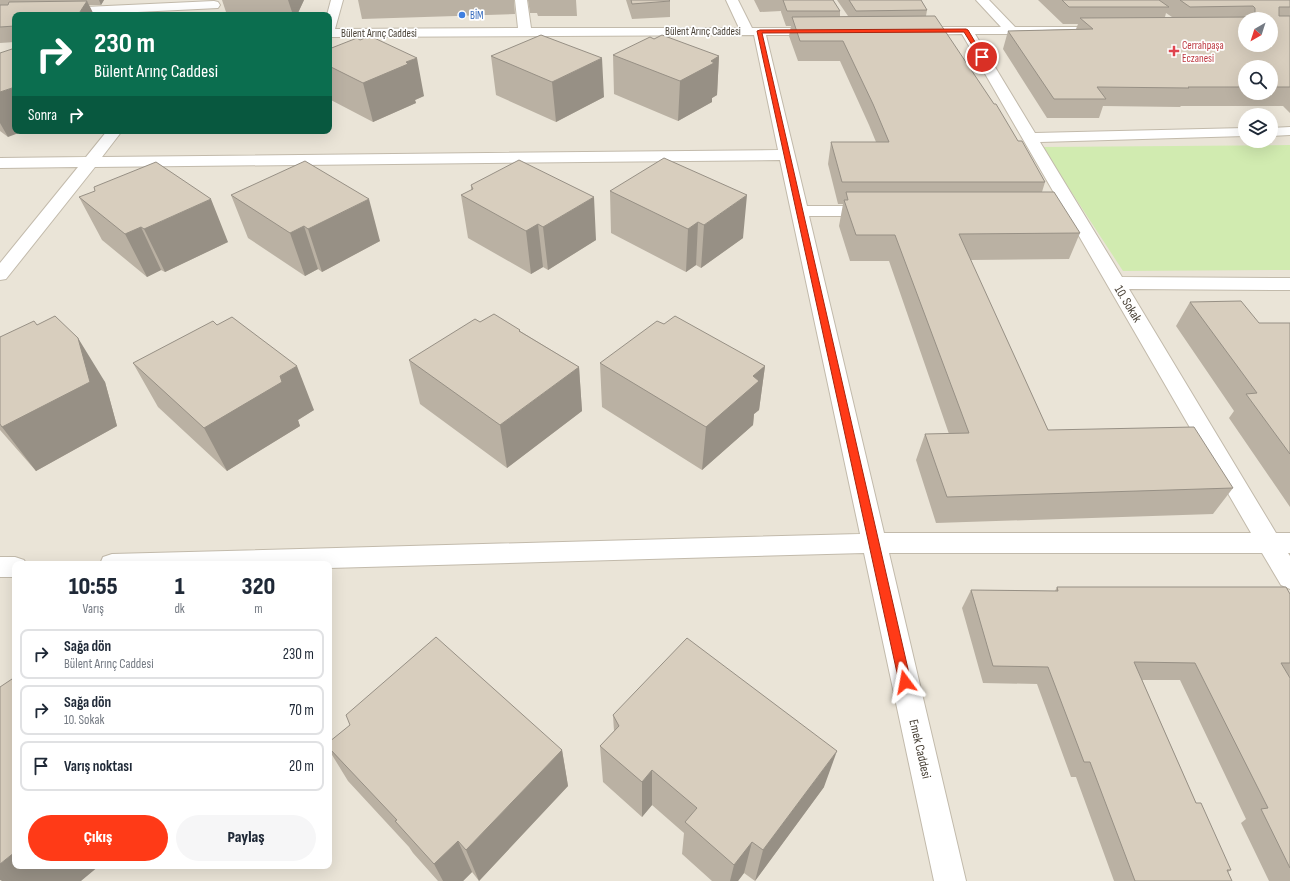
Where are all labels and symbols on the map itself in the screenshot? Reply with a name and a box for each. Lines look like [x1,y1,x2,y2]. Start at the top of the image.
place label: BİM [470,8,484,22]
marker: BİM [457,10,467,20]
north arrow [1238,12,1278,52]
street label: Bülent Arınç Caddesi [665,25,741,38]
street label: Bülent Arınç Caddesi [341,27,417,40]
place label: Cerrahpaşa Eczanesi [1182,39,1224,65]
pin [965,40,999,74]
marker: Cerrahpaşa Eczanesi [1169,46,1179,56]
street label: 10. Sokak [1111,283,1145,325]
position arrow [884,661,926,703]
street label: Emek Caddesi [905,718,935,780]

